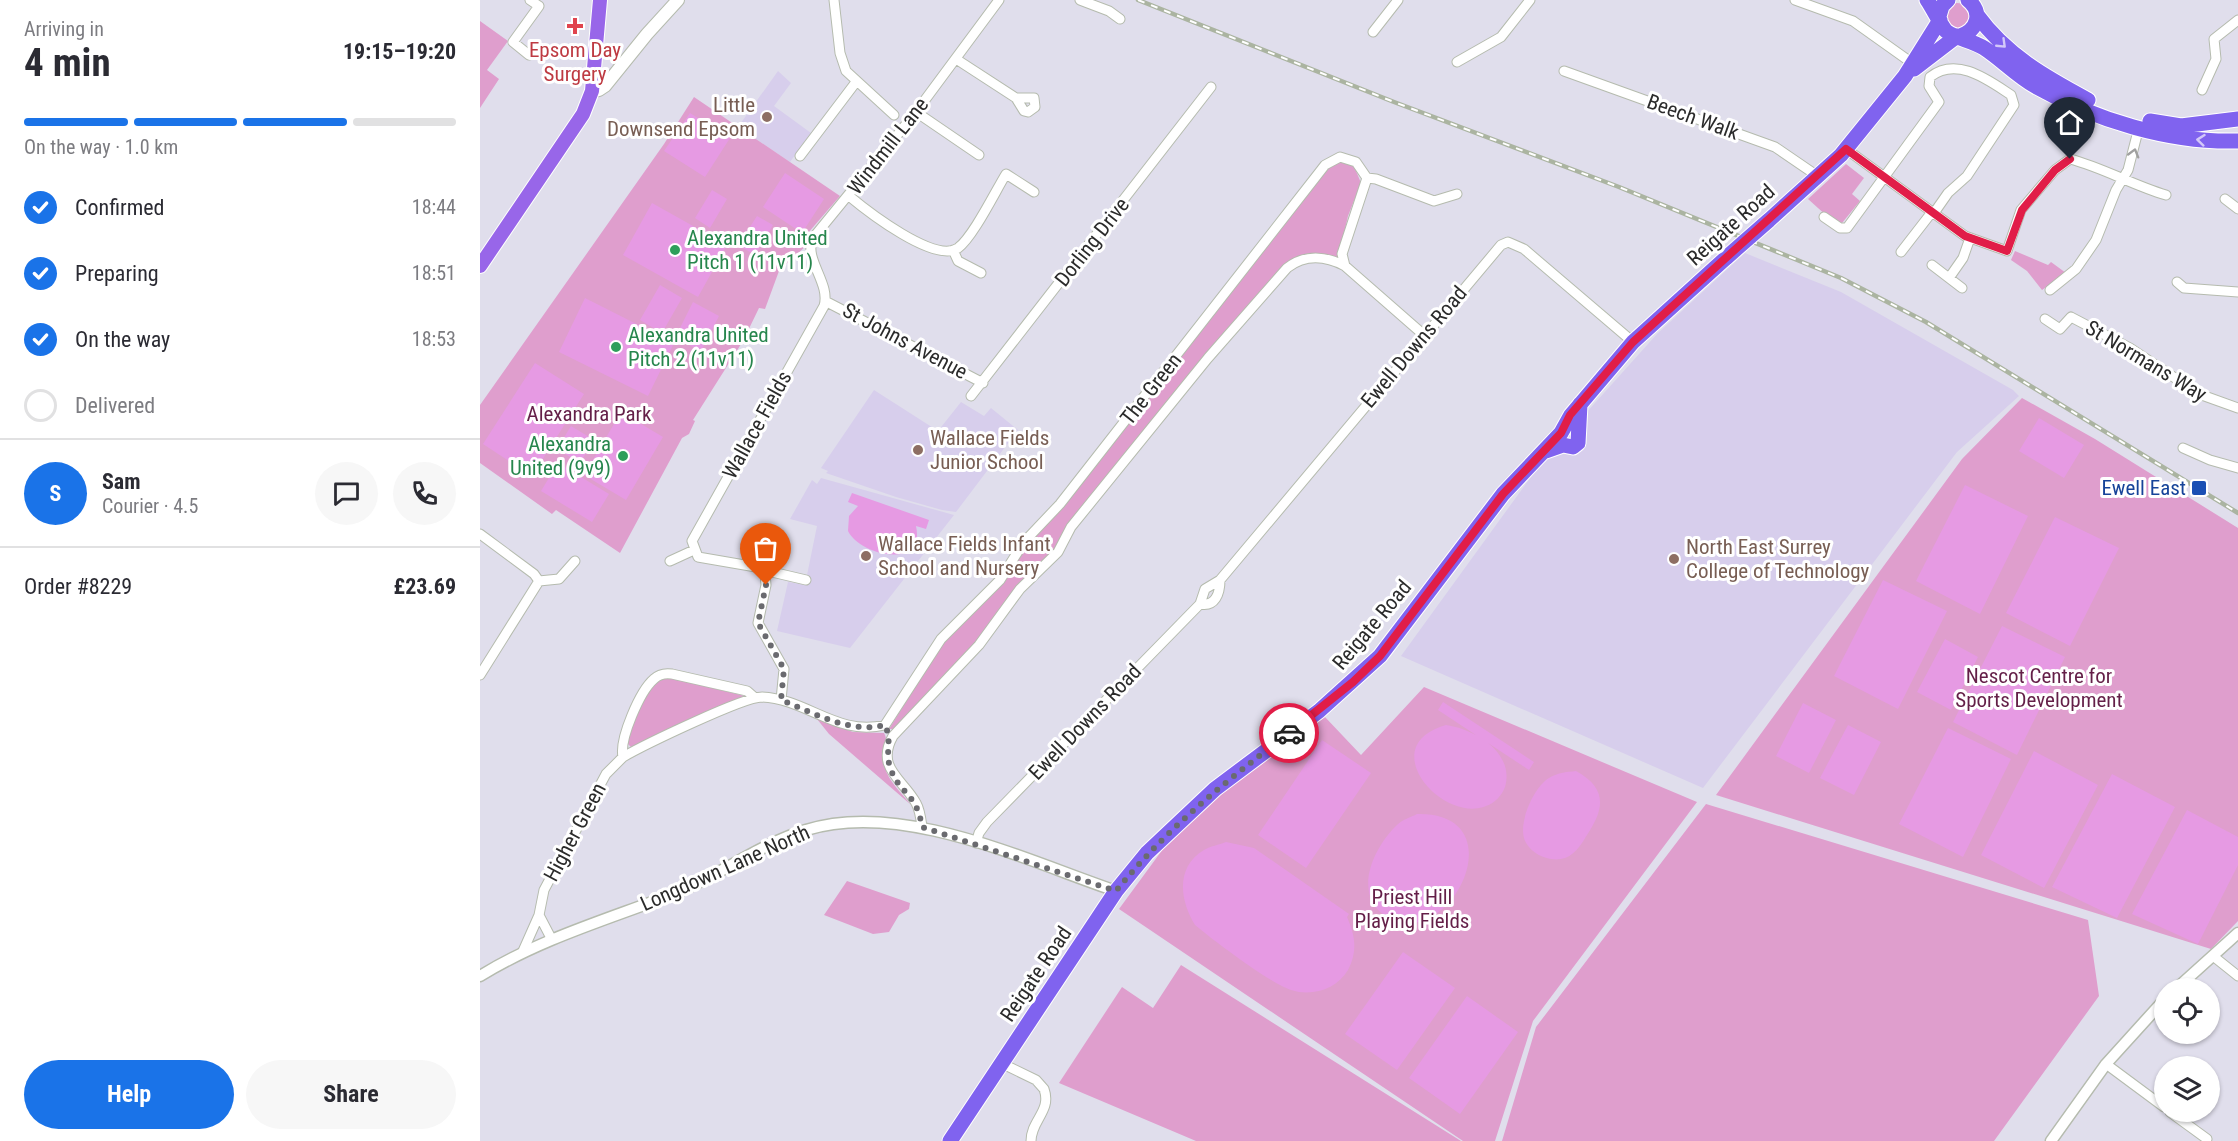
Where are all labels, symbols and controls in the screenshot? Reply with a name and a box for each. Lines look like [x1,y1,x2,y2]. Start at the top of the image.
text: Arriving in [24,17,104,41]
marker: Epsom Day Surgery [566,17,584,35]
one-way arrow [1995,36,2006,47]
place label: Epsom Day Surgery [529,38,621,86]
text: 19:15–19:20 [343,39,456,64]
text: 4 min [24,40,111,86]
street label: Beech Walk [1644,89,1743,145]
place label: Little Downsend Epsom [607,93,755,141]
street label: Windmill Lane [843,93,933,199]
pin [2044,97,2095,159]
icon: home [2053,106,2086,139]
marker: Little Downsend Epsom [760,110,774,124]
one-way arrow [2196,134,2205,147]
text: On the way · 1.0 km [24,135,178,159]
one-way arrow [2127,148,2139,159]
street label: Reigate Road [1682,180,1780,270]
icon: check [24,191,57,224]
street label: Dorling Drive [1050,193,1134,291]
text: Confirmed [75,195,164,220]
text: 18:44 [412,195,456,219]
place label: Alexandra United Pitch 1 (11v11) [687,226,828,274]
marker: Alexandra United Pitch 1 (11v11) [668,243,682,257]
icon: check [24,257,57,290]
text: Preparing [75,261,159,286]
text: 18:51 [412,261,456,285]
street label: Ewell Downs Road [1356,281,1472,413]
street label: St Johns Avenue [839,298,972,384]
street label: St Normans Way [2081,316,2211,407]
icon: check [24,323,57,356]
place label: Alexandra United Pitch 2 (11v11) [628,323,769,371]
text: On the way [75,327,170,352]
text: 18:53 [412,327,456,351]
marker: Alexandra United Pitch 2 (11v11) [609,340,623,354]
street label: The Green [1116,348,1186,430]
street label: Wallace Fields [718,367,796,483]
text: Delivered [75,393,155,418]
park label: Alexandra Park [527,402,652,426]
place label: Wallace Fields Junior School [930,426,1049,474]
place label: Alexandra United (9v9) [510,432,611,480]
marker: Wallace Fields Junior School [911,443,925,457]
marker: Alexandra United (9v9) [616,449,630,463]
button: chat [315,462,378,525]
button: phone [393,462,456,525]
text: Sam [102,469,141,494]
place label: Ewell East [2102,476,2186,500]
marker: Ewell East [2190,479,2208,497]
text: S [50,481,61,506]
text: Courier · 4.5 [102,494,198,518]
pin [740,523,791,585]
icon: bag [749,532,782,565]
place label: Wallace Fields Infant School and Nursery [878,532,1051,580]
place label: North East Surrey College of Technology [1686,535,1870,583]
marker: Wallace Fields Infant School and Nursery [859,549,873,563]
marker: North East Surrey College of Technology [1667,552,1681,566]
text: Order #8229 [24,574,132,599]
text: £23.69 [394,574,456,599]
street label: Reigate Road [1328,575,1416,675]
street label: Ewell Downs Road [1024,659,1146,785]
park label: Nescot Centre for Sports Development [1955,664,2123,712]
courier [1259,703,1319,763]
icon: car [1273,717,1306,750]
street label: Higher Green [539,779,611,885]
street label: Longdown Lane North [637,820,813,916]
park label: Priest Hill Playing Fields [1355,885,1469,933]
street label: Reigate Road [996,922,1076,1026]
map controls [2154,978,2220,1122]
button: locate [2154,978,2220,1044]
button: layers [2154,1056,2220,1122]
button: Help [24,1060,234,1129]
button: Share [246,1060,456,1129]

